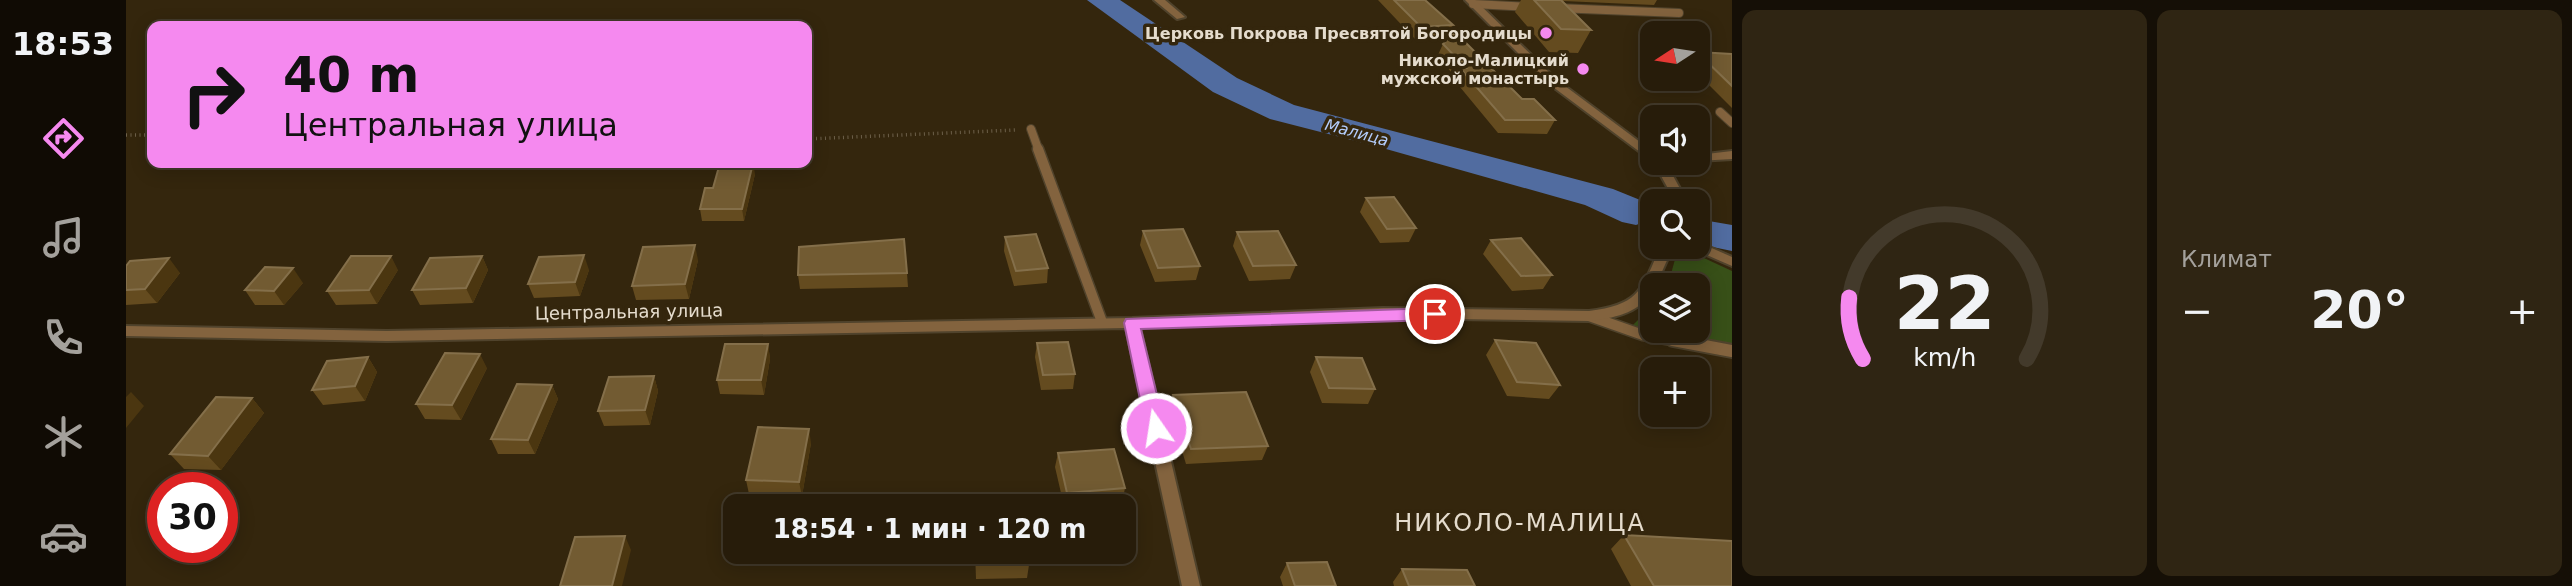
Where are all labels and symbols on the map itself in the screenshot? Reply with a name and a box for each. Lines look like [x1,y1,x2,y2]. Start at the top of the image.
north arrow [1640,21,1710,91]
place label: Церковь Покрова Пресвятой Богородицы [1145,24,1532,43]
marker: Церковь Покрова Пресвятой Богородицы [1538,25,1554,41]
place label: Николо-Малицкий мужской монастырь [1381,51,1569,88]
marker: Николо-Малицкий мужской монастырь [1575,61,1591,77]
water label: Малица [1323,115,1391,150]
pin [1405,284,1465,344]
street label: Центральная улица [535,299,723,324]
position arrow [1119,391,1193,465]
speed limit sign: 30 [147,472,238,563]
district label: НИКОЛО-МАЛИЦА [1394,509,1646,537]

